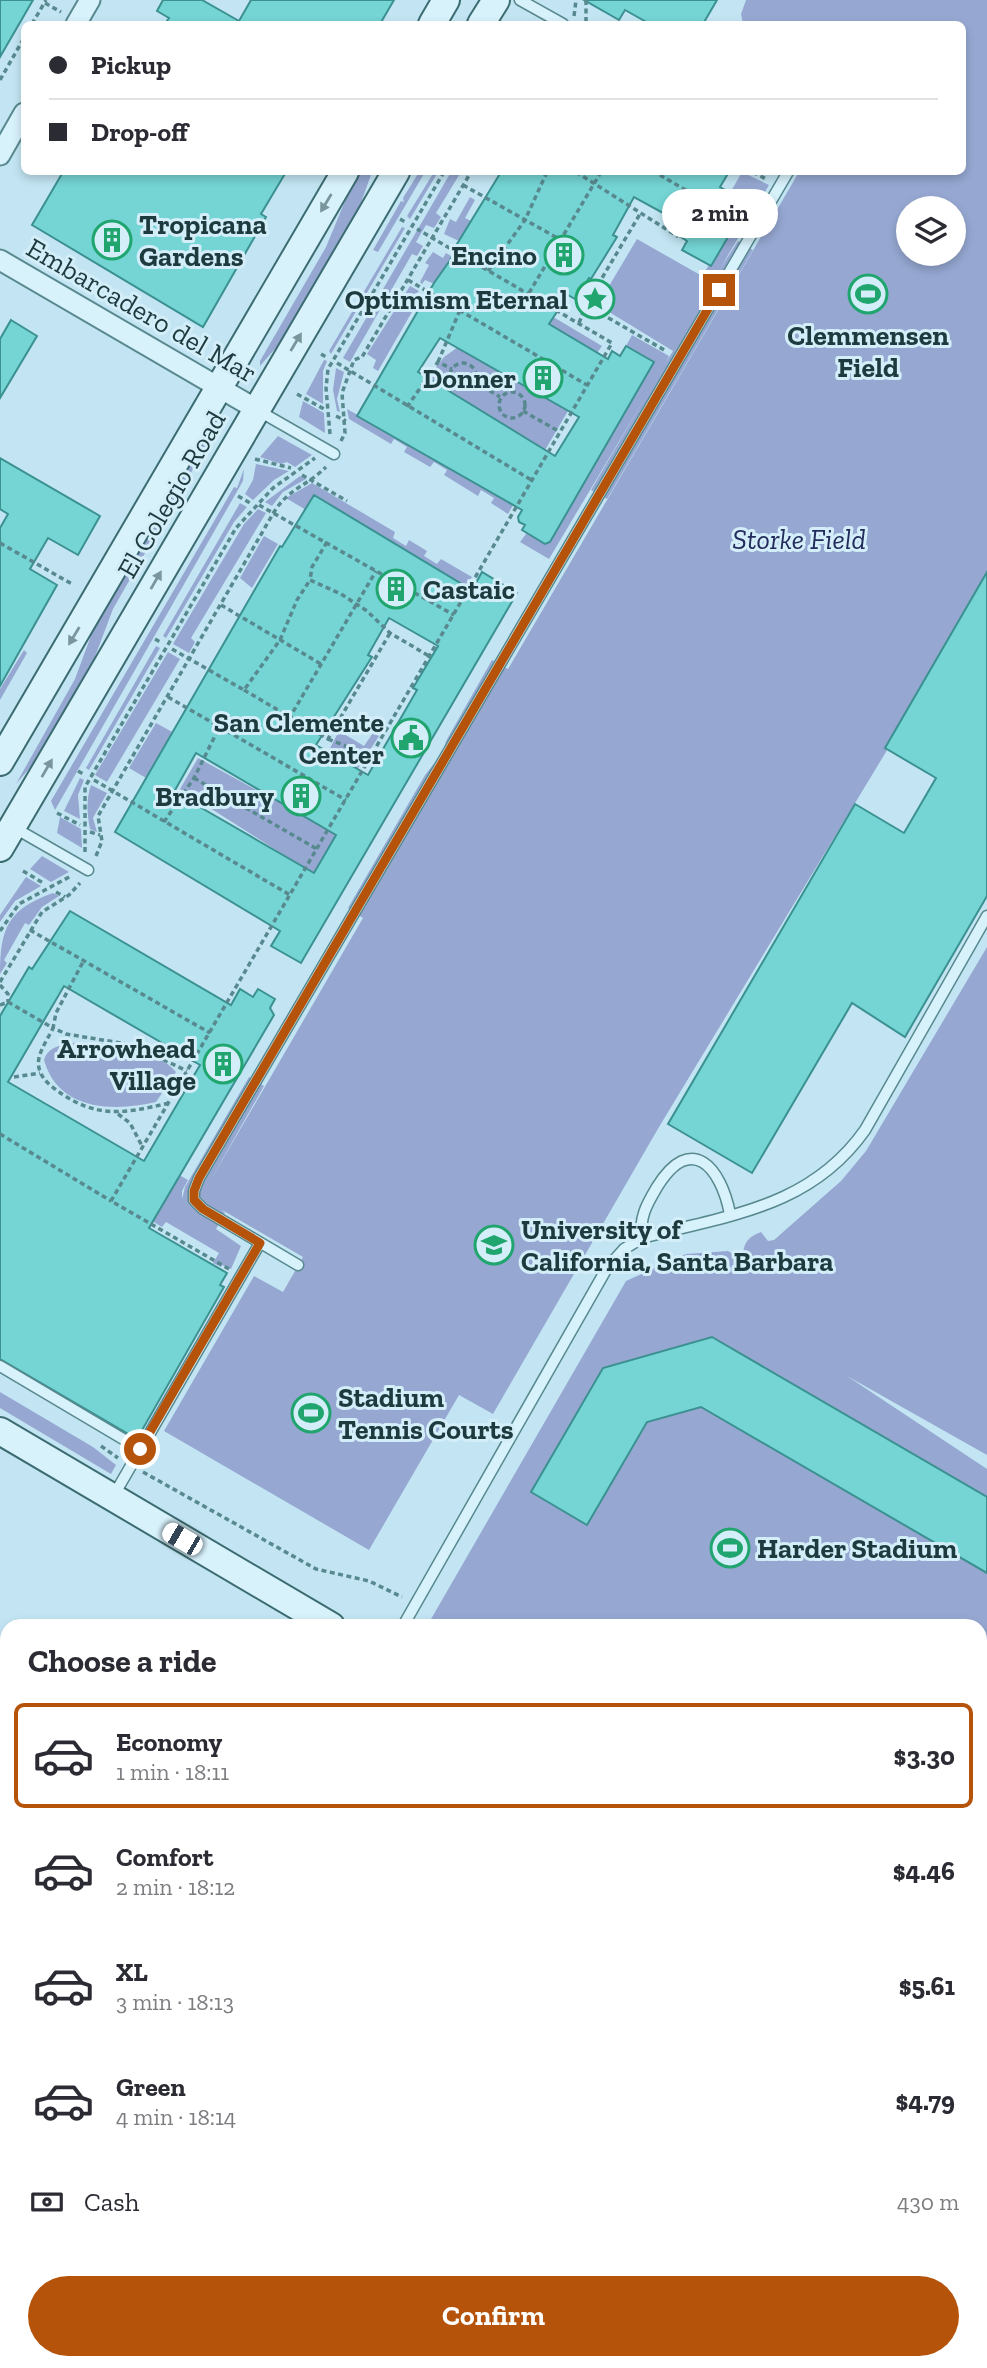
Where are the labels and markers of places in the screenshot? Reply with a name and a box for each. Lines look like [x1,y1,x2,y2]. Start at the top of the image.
place label: Tropicana Gardens [139,208,267,273]
building icon: Tropicana Gardens [91,219,133,261]
building icon: Encino [543,234,585,276]
place label: Encino [451,239,537,272]
sports icon: Clemmensen Field [847,273,889,315]
place icon: Optimism Eternal [574,278,616,320]
place label: Optimism Eternal [345,283,568,316]
place label: Clemmensen Field [787,319,949,384]
building icon: Donner [522,357,564,399]
place label: Donner [423,362,516,395]
building icon: Castaic [375,568,417,610]
place label: Castaic [423,573,515,606]
place label: San Clemente Center [214,706,384,771]
public building icon: San Clemente Center [390,717,432,759]
building icon: Bradbury [280,775,322,817]
place label: Bradbury [155,780,274,813]
place label: Arrowhead Village [57,1032,196,1097]
building icon: Arrowhead Village [202,1043,244,1085]
place label: University of California, Santa Barbara [521,1213,834,1278]
school or university icon: University of California, Santa Barbara [473,1224,515,1266]
place label: Stadium Tennis Courts [338,1381,514,1446]
sports icon: Stadium Tennis Courts [290,1392,332,1434]
sports icon: Harder Stadium [709,1527,751,1569]
place label: Harder Stadium [757,1532,958,1565]

